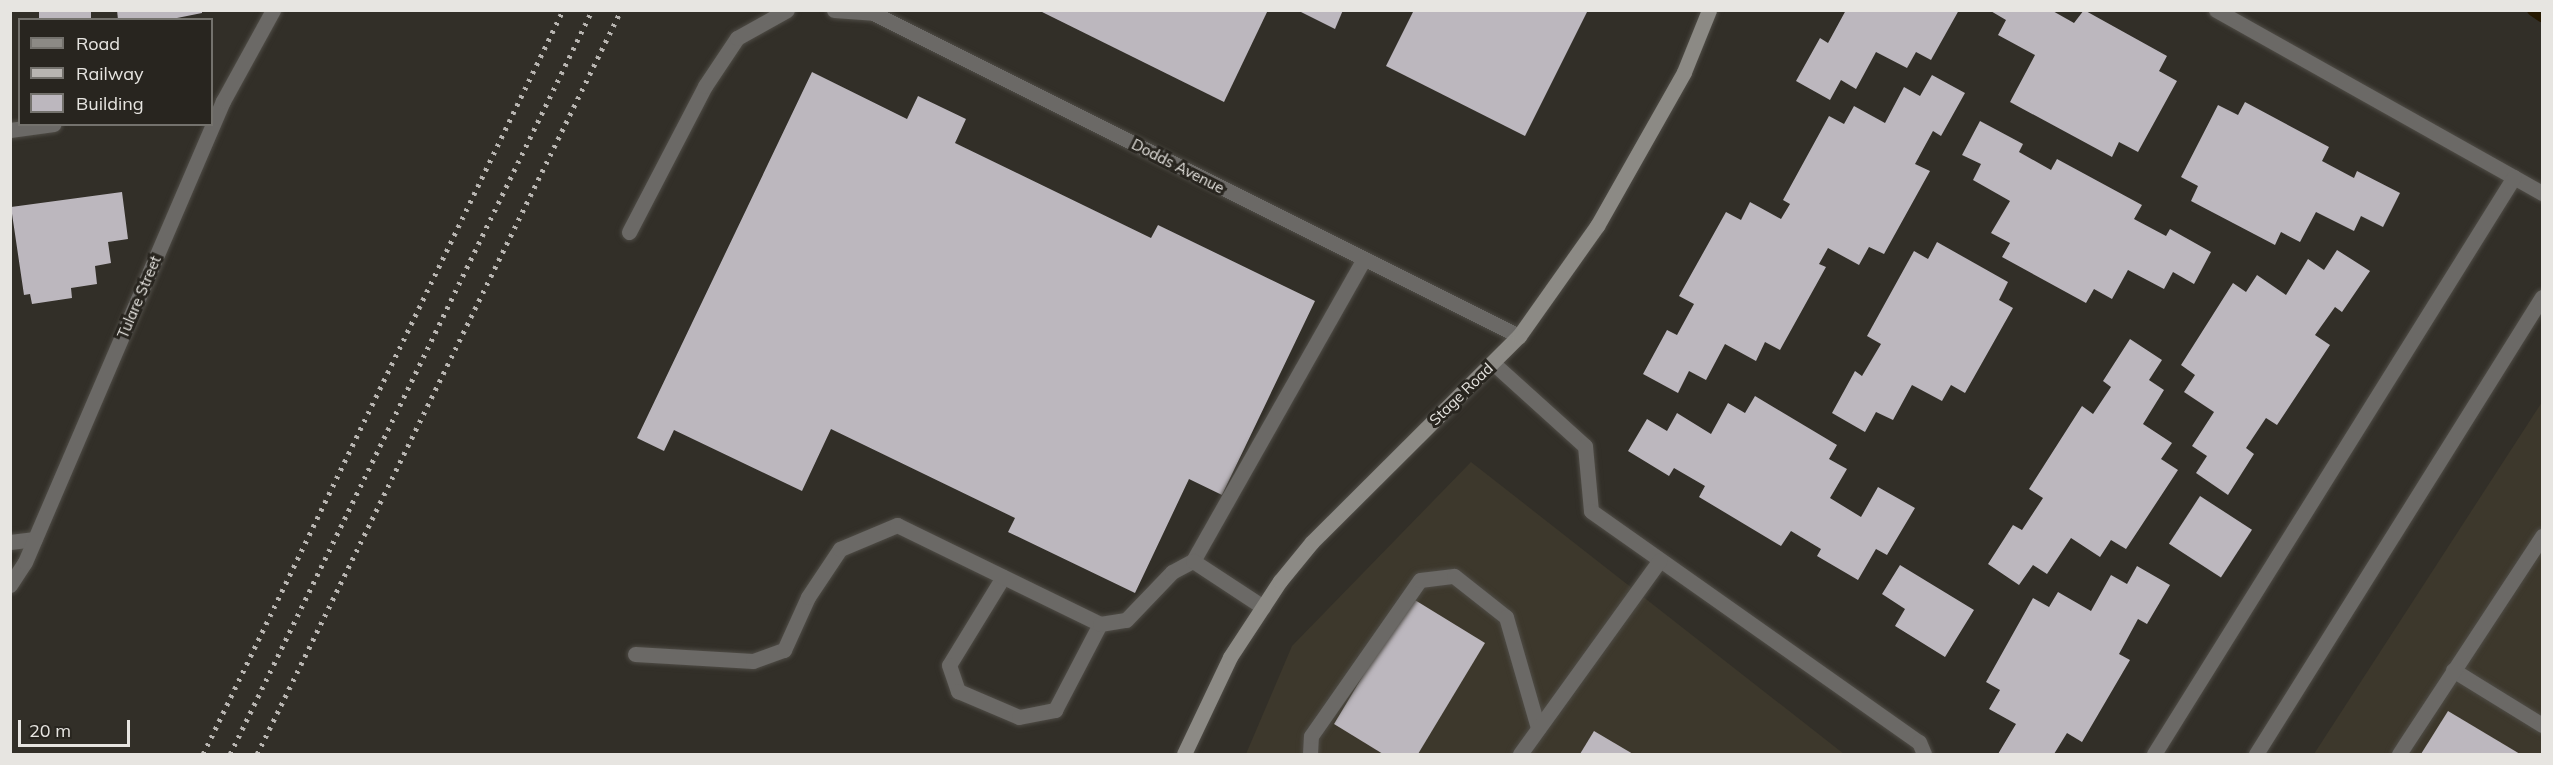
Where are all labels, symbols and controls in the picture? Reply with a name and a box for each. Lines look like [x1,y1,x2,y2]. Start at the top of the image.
legend [18,18,213,126]
text: Road [76,32,120,55]
text: Railway [76,62,144,85]
text: Building [76,92,144,115]
street label: Dodds Avenue [1129,135,1227,197]
street label: Tulare Street [114,253,164,341]
street label: Stage Road [1425,359,1497,429]
scale bar [21,708,134,746]
text: 20 m [29,719,71,742]

